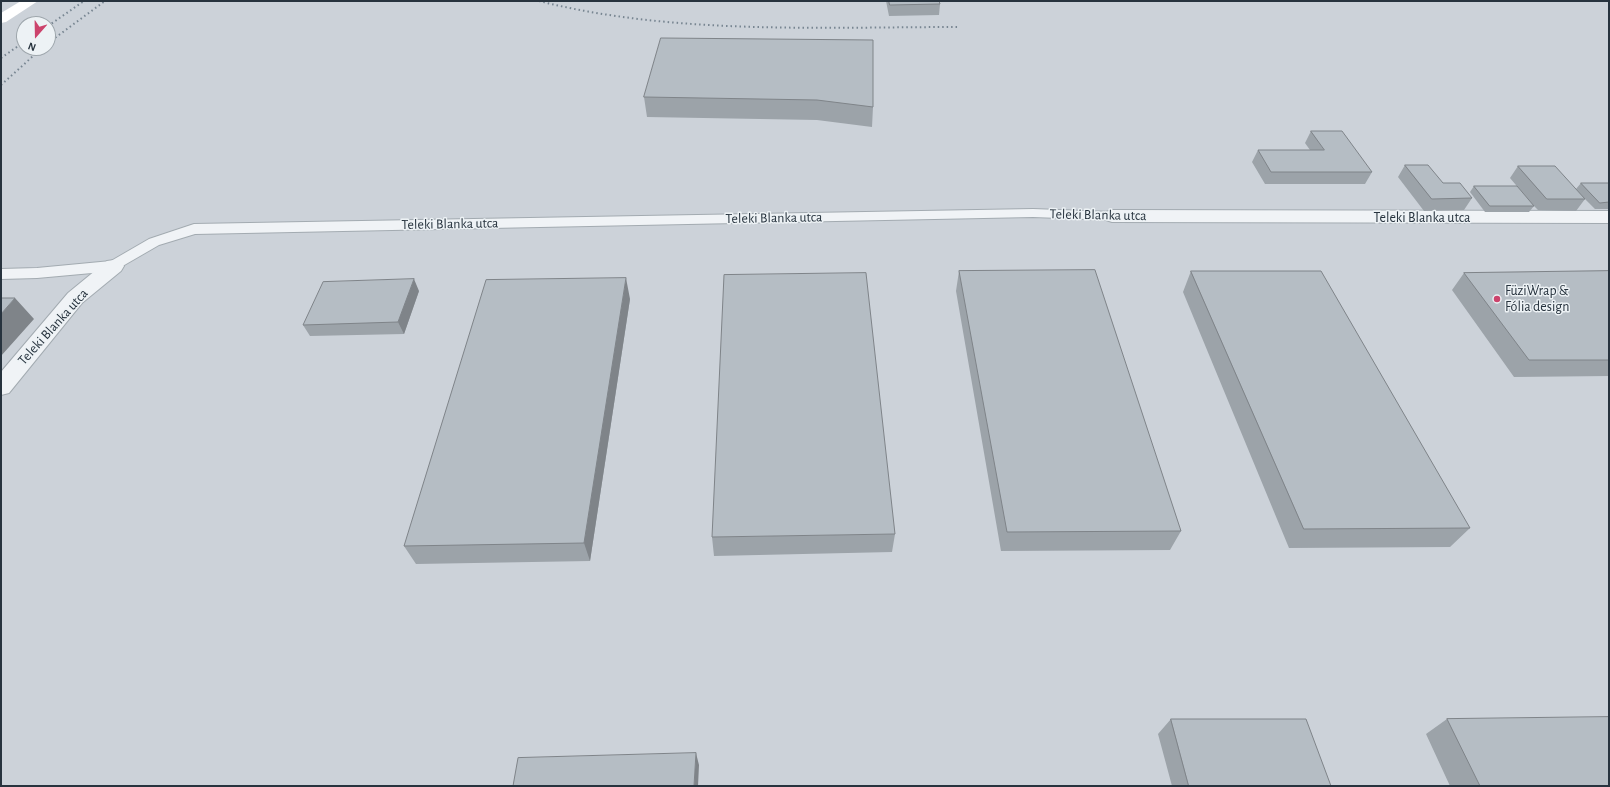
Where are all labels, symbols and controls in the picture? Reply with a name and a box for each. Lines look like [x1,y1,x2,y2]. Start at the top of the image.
north arrow [16,16,56,56]
text: N [27,40,38,53]
street label: Teleki Blanka utca [1049,206,1147,224]
street label: Teleki Blanka utca [725,209,823,227]
street label: Teleki Blanka utca [1374,210,1470,226]
street label: Teleki Blanka utca [401,215,499,233]
place label: FüziWrap & Fólia design [1505,283,1569,316]
street label: Teleki Blanka utca [14,285,92,369]
marker: FüziWrap & Fólia design [1492,294,1502,304]

